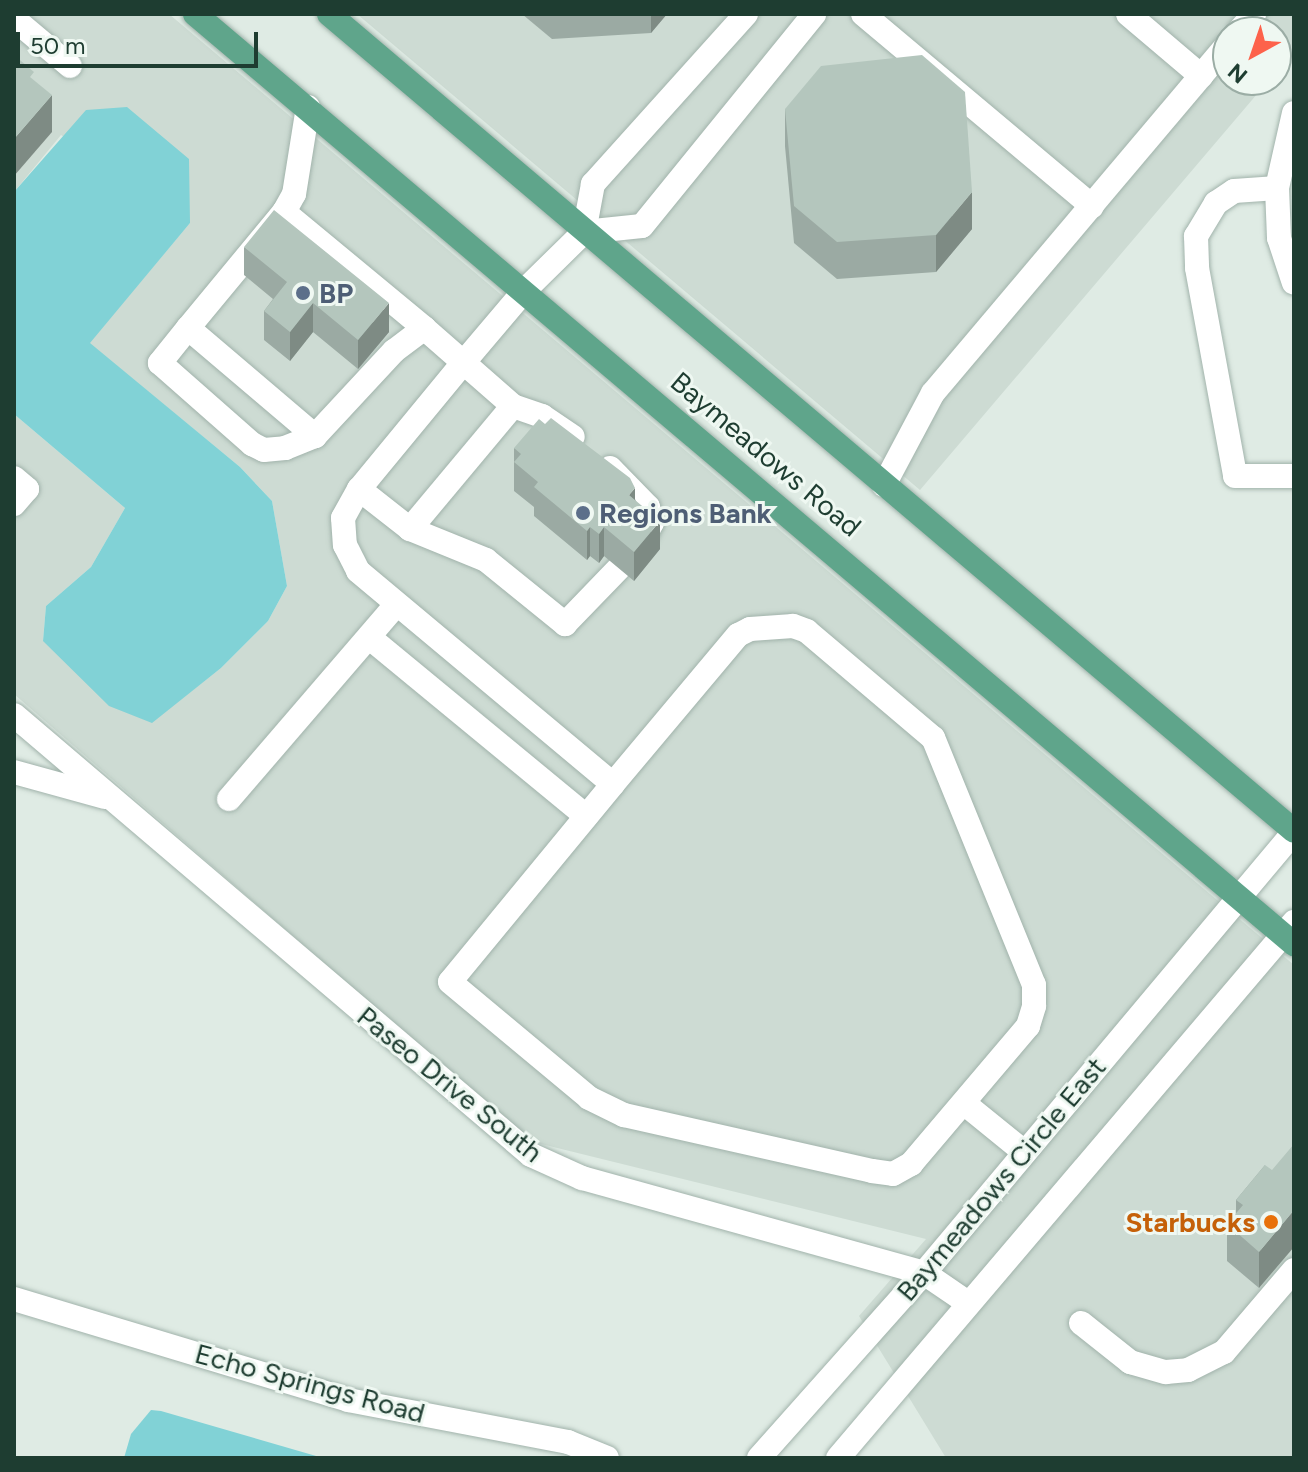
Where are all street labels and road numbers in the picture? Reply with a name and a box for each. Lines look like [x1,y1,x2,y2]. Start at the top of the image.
street label: Baymeadows Road [664,365,868,543]
street label: Paseo Drive South [351,999,549,1169]
street label: Baymeadows Circle East [889,1050,1113,1308]
street label: Echo Springs Road [191,1336,429,1430]

